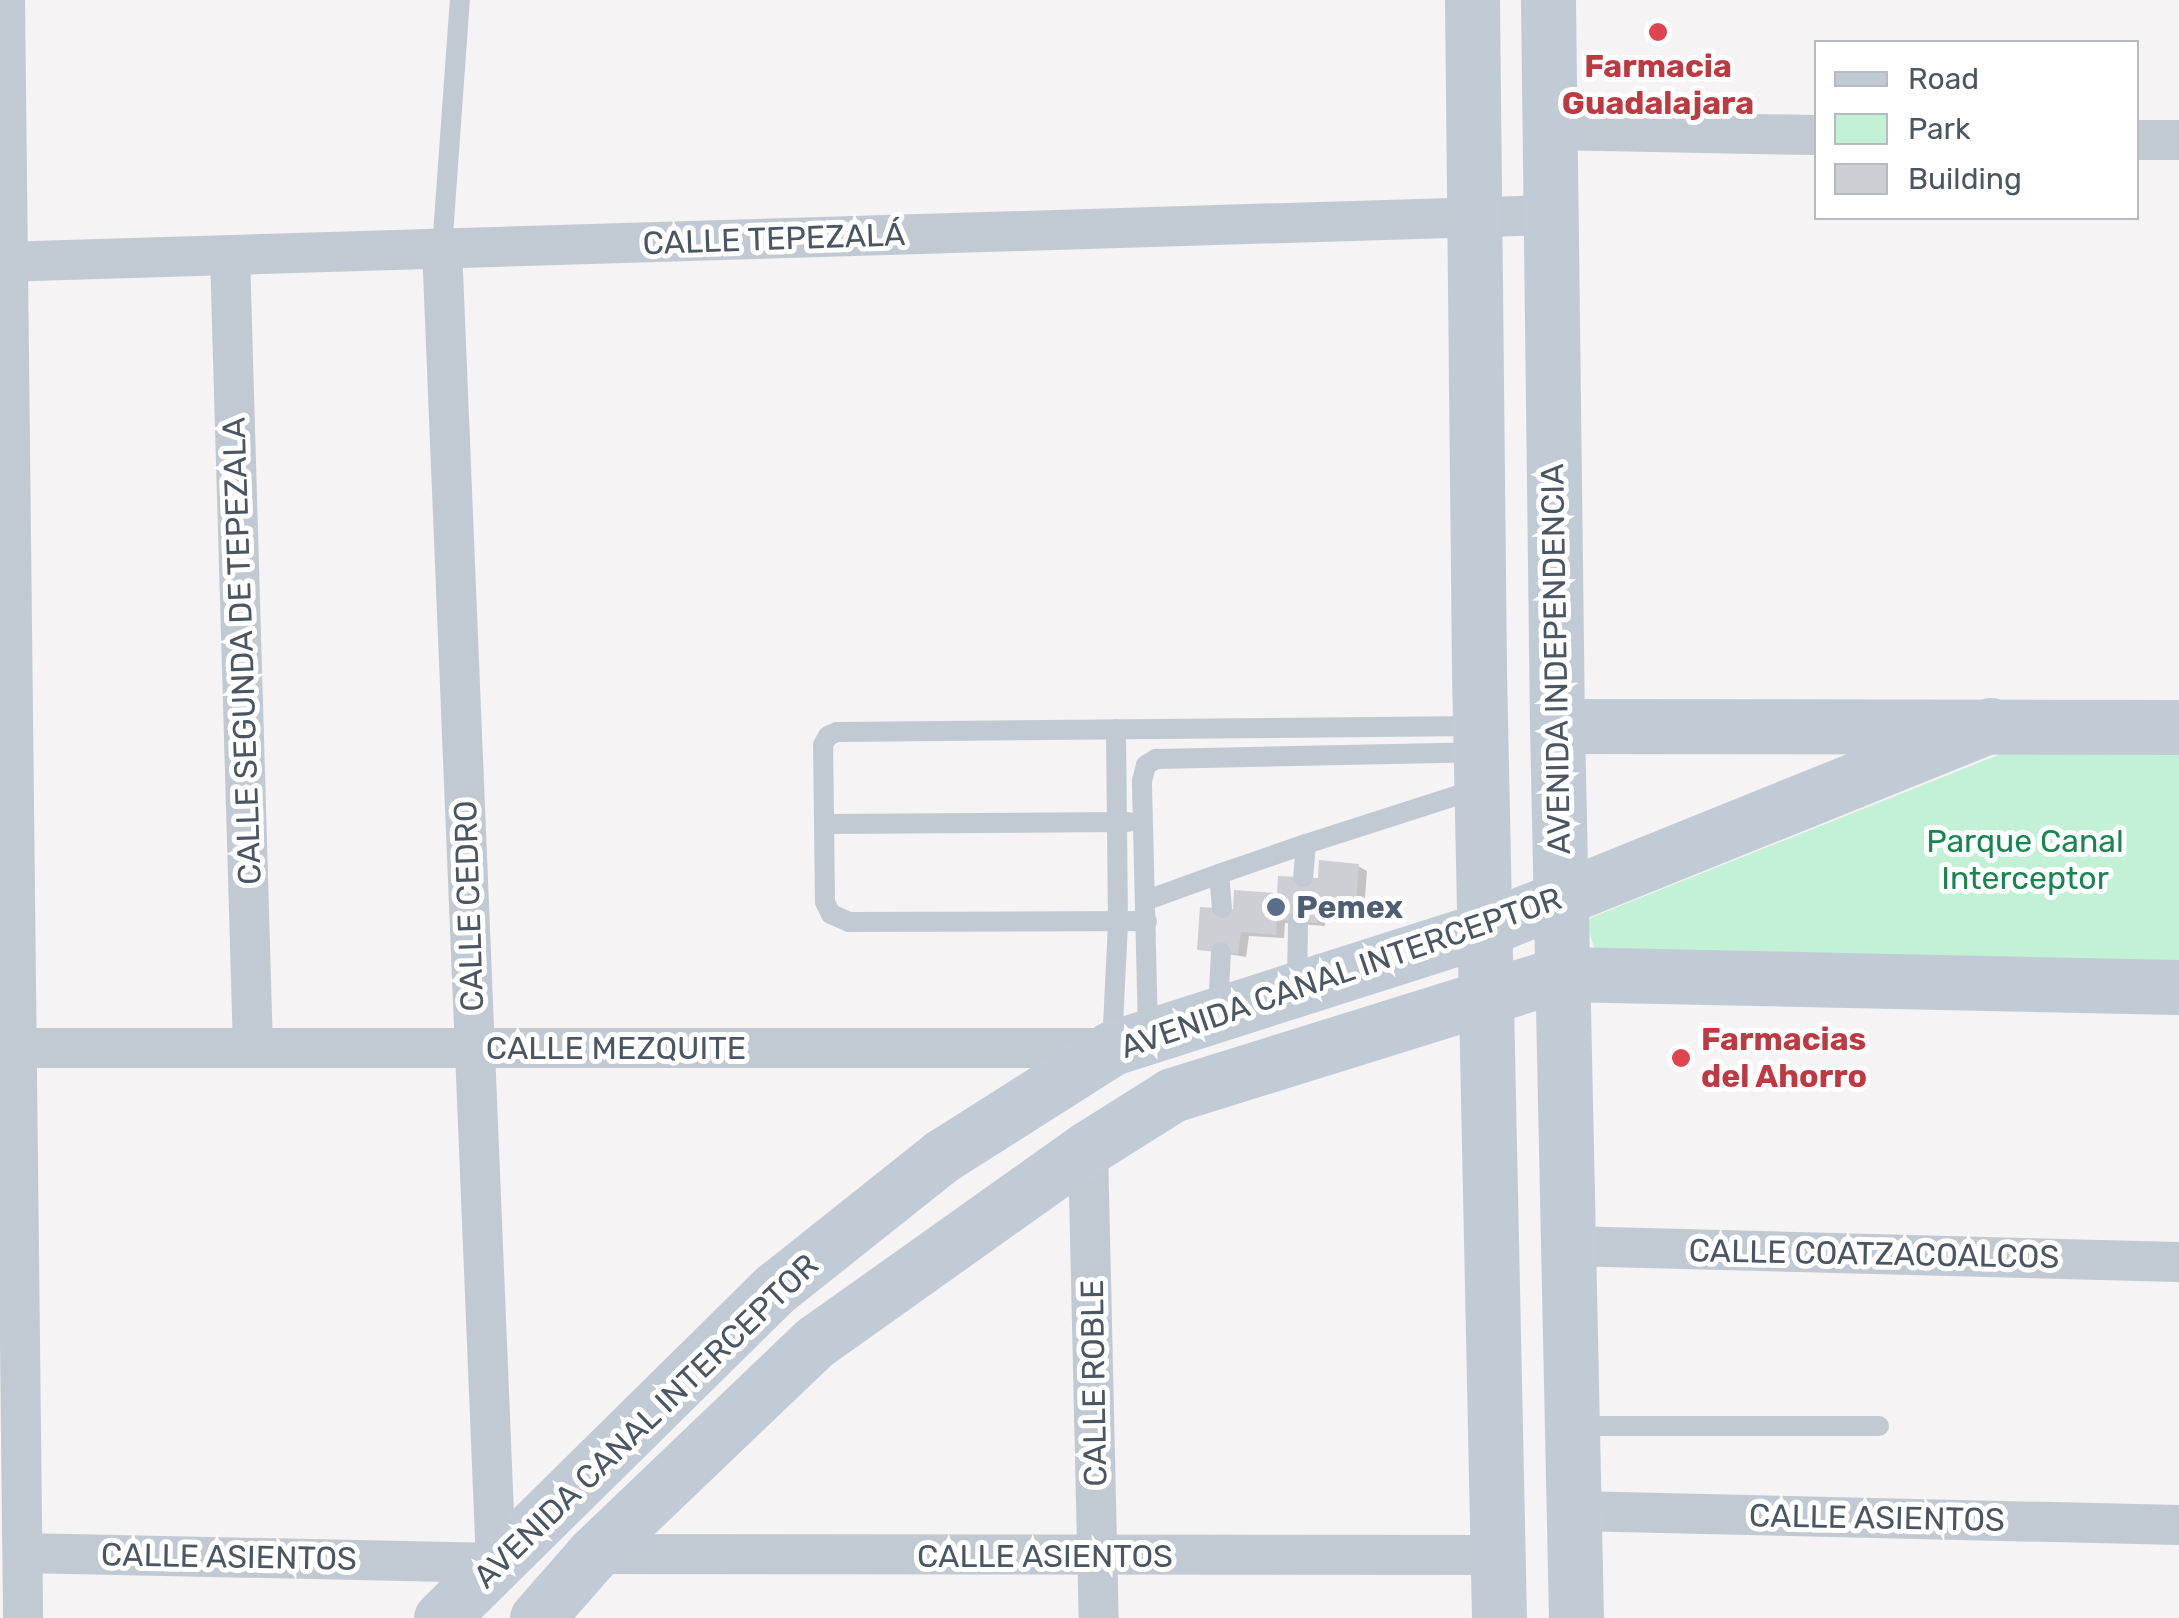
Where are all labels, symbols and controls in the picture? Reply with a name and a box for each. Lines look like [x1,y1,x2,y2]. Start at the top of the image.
marker: Farmacia Guadalajara [1647,21,1669,43]
legend [1814,40,2139,220]
place label: Farmacia Guadalajara [1562,48,1754,123]
text: Road [1908,61,1979,97]
text: Park [1908,111,1970,147]
text: Building [1908,161,2022,197]
street label: CALLE TEPEZALÁ [642,215,906,263]
street label: CALLE SEGUNDA DE TEPEZALA [215,416,269,886]
street label: AVENIDA INDEPENDENCIA [1533,463,1579,855]
street label: CALLE CEDRO [446,800,492,1012]
park label: Parque Canal Interceptor [1926,823,2124,898]
street label: AVENIDA CANAL INTERCEPTOR [1114,879,1568,1067]
place label: Pemex [1296,888,1403,926]
marker: Pemex [1265,896,1287,918]
place label: Farmacias del Ahorro [1701,1021,1868,1096]
street label: CALLE MEZQUITE [486,1029,746,1067]
marker: Farmacias del Ahorro [1670,1047,1692,1069]
street label: CALLE COATZACOALCOS [1688,1232,2060,1276]
street label: AVENIDA CANAL INTERCEPTOR [465,1245,827,1597]
street label: CALLE ROBLE [1073,1279,1115,1487]
street label: CALLE ASIENTOS [1748,1497,2006,1539]
street label: CALLE ASIENTOS [100,1536,358,1578]
street label: CALLE ASIENTOS [917,1537,1173,1575]

